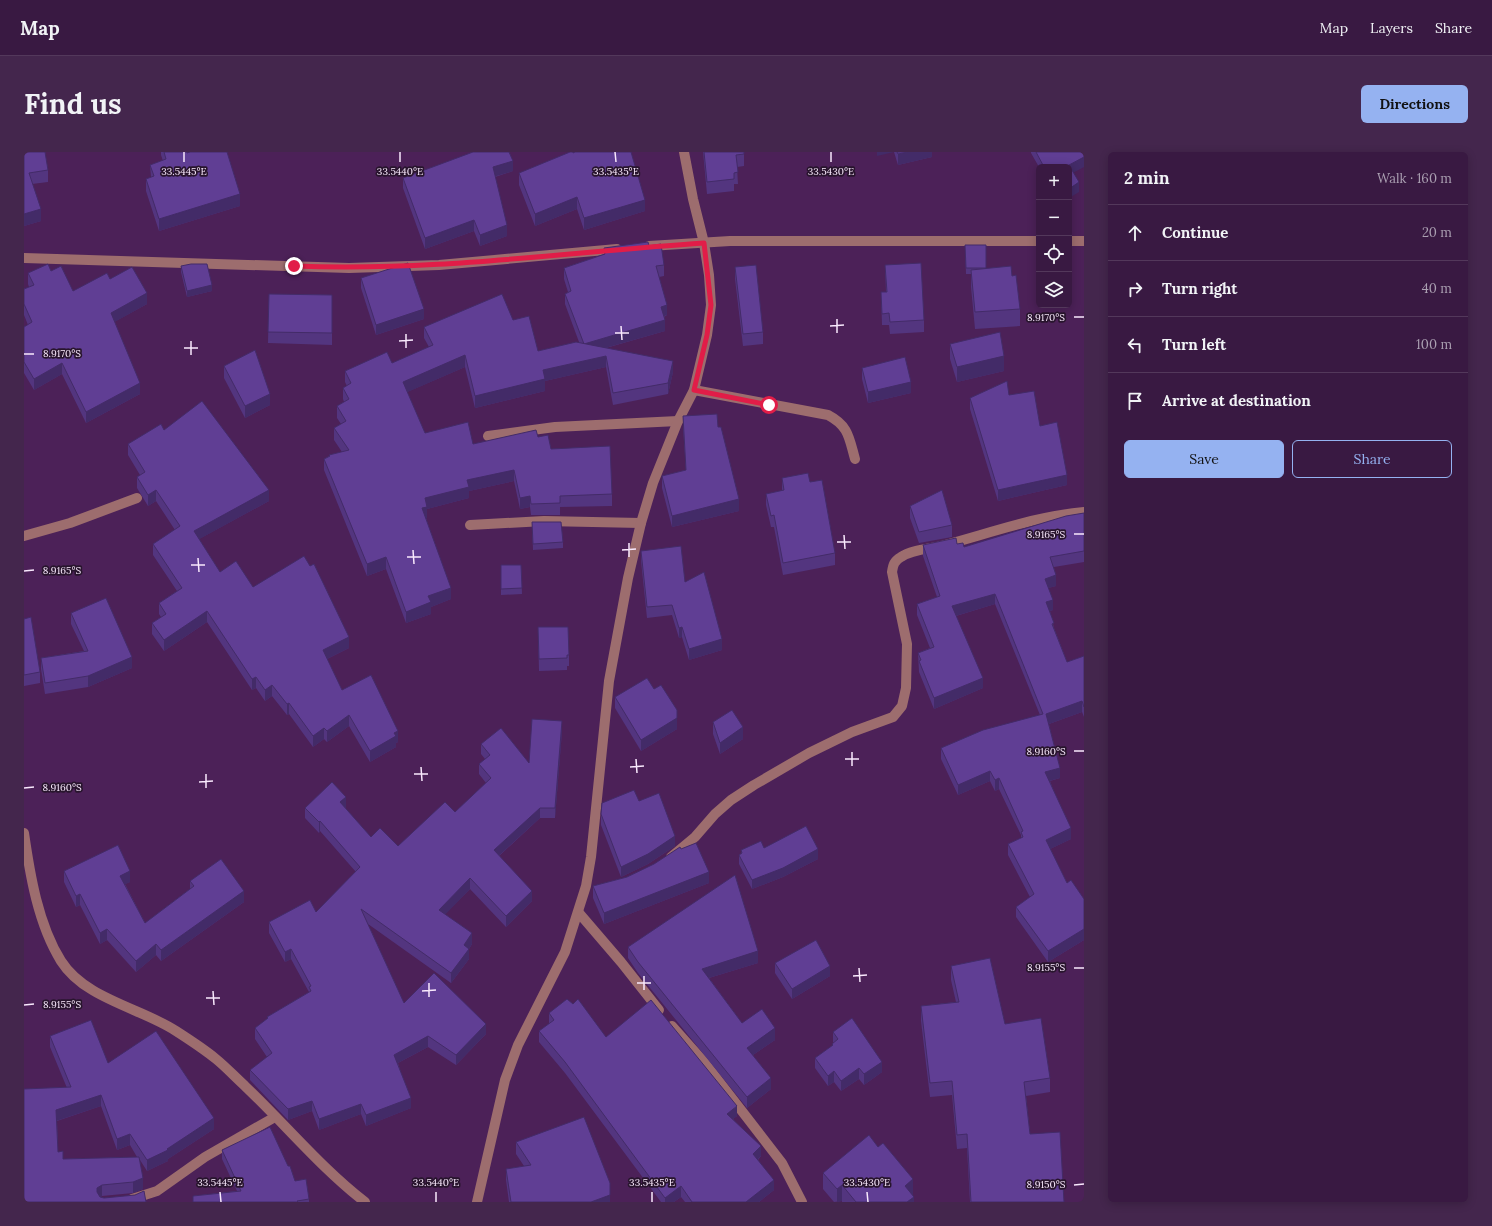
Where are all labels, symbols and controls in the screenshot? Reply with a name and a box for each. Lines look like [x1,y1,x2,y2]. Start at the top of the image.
text: Map [20,16,60,40]
text: Map [1320,19,1348,37]
text: Layers [1370,19,1413,37]
text: Share [1435,19,1472,37]
button: Directions [1361,85,1468,123]
text: Find us [24,86,122,122]
map controls [1036,164,1072,308]
button: + [1036,164,1072,200]
text: 33.5445°E [161,165,207,178]
text: 33.5440°E [377,165,423,178]
text: 33.5435°E [593,165,639,178]
text: 33.5430°E [808,165,854,178]
text: 2 min [1124,167,1170,189]
text: Walk · 160 m [1377,170,1452,187]
button: − [1036,200,1072,236]
icon: ahead [1124,222,1146,244]
text: Continue [1162,223,1228,242]
text: 20 m [1422,224,1452,241]
button: locate [1036,236,1072,272]
route end [285,257,303,275]
button: layers [1036,272,1072,308]
icon: right [1124,278,1146,300]
text: Turn right [1162,279,1238,298]
text: 40 m [1422,280,1452,297]
text: 8.9170°S [1027,311,1065,324]
icon: left [1124,334,1146,356]
text: Turn left [1162,335,1226,354]
text: 100 m [1416,336,1452,353]
text: 8.9170°S [43,347,81,360]
icon: arrive [1124,390,1146,412]
text: Arrive at destination [1162,391,1311,410]
route start [760,396,778,414]
button: Save [1124,440,1284,478]
button: Share [1292,440,1452,478]
text: 8.9165°S [1027,528,1066,541]
text: 8.9165°S [43,564,82,577]
text: 8.9160°S [1026,745,1066,758]
text: 8.9160°S [42,781,82,794]
text: 8.9155°S [1027,961,1065,974]
text: 8.9155°S [43,998,81,1011]
text: 33.5445°E [197,1176,243,1189]
text: 33.5440°E [413,1176,459,1189]
text: 33.5435°E [629,1176,675,1189]
text: 33.5430°E [844,1176,890,1189]
text: 8.9150°S [1027,1178,1066,1191]

